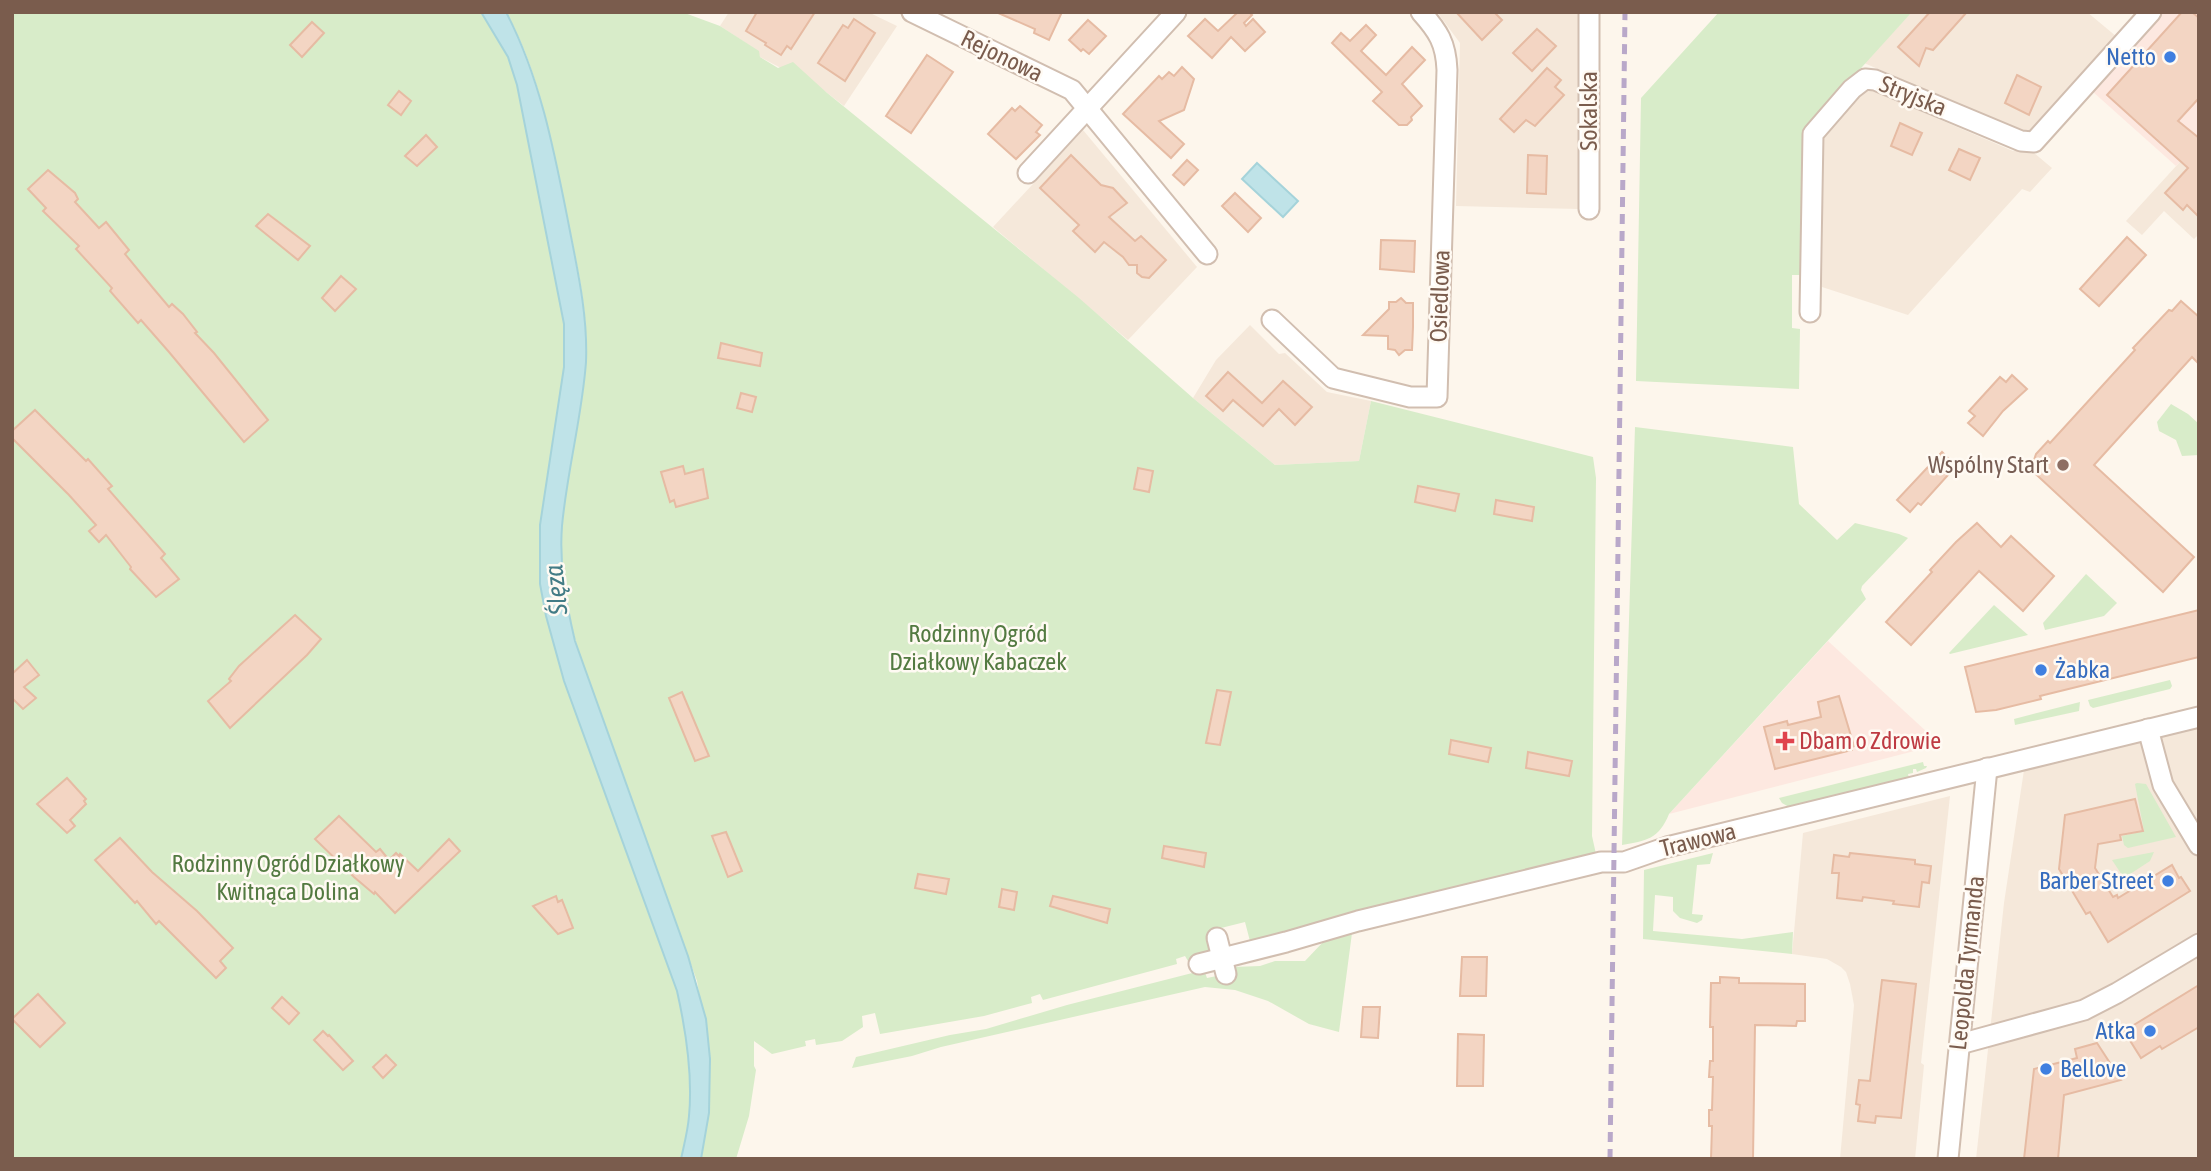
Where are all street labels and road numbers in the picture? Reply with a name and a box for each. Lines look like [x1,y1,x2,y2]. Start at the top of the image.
street label: Rejonowa [957,24,1048,87]
street label: Stryjska [1876,70,1951,121]
street label: Sokalska [1575,71,1602,151]
street label: Osiedlowa [1424,249,1455,343]
street label: Trawowa [1657,817,1739,862]
street label: Leopolda Tyrmanda [1944,874,1989,1051]

